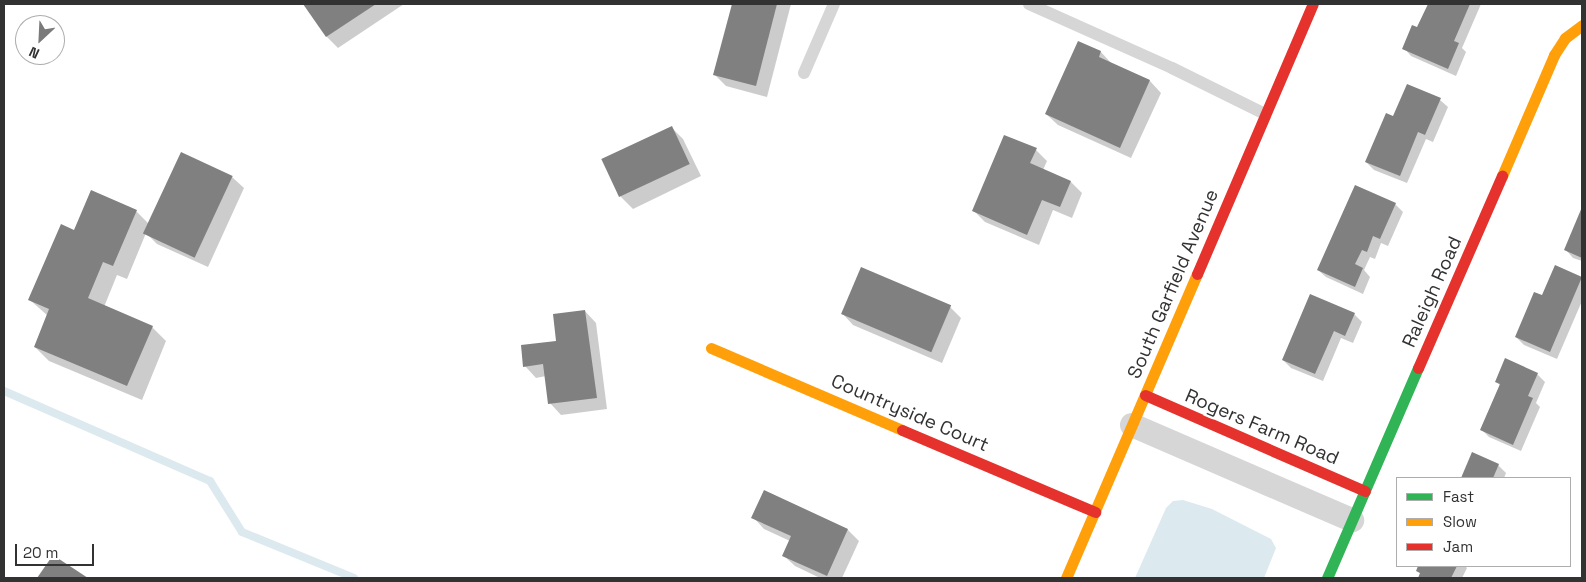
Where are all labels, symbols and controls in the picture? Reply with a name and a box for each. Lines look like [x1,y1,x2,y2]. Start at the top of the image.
north arrow [15,15,65,65]
text: N [26,43,42,63]
street label: South Garfield Avenue [1123,186,1223,382]
street label: Raleigh Road [1397,233,1467,351]
street label: Countryside Court [828,369,992,457]
street label: Rogers Farm Road [1182,384,1342,470]
legend [1396,477,1571,567]
text: Fast [1443,487,1474,506]
text: Slow [1443,512,1477,531]
scale bar [18,534,96,566]
text: Jam [1443,537,1473,556]
text: 20 m [23,543,58,562]

